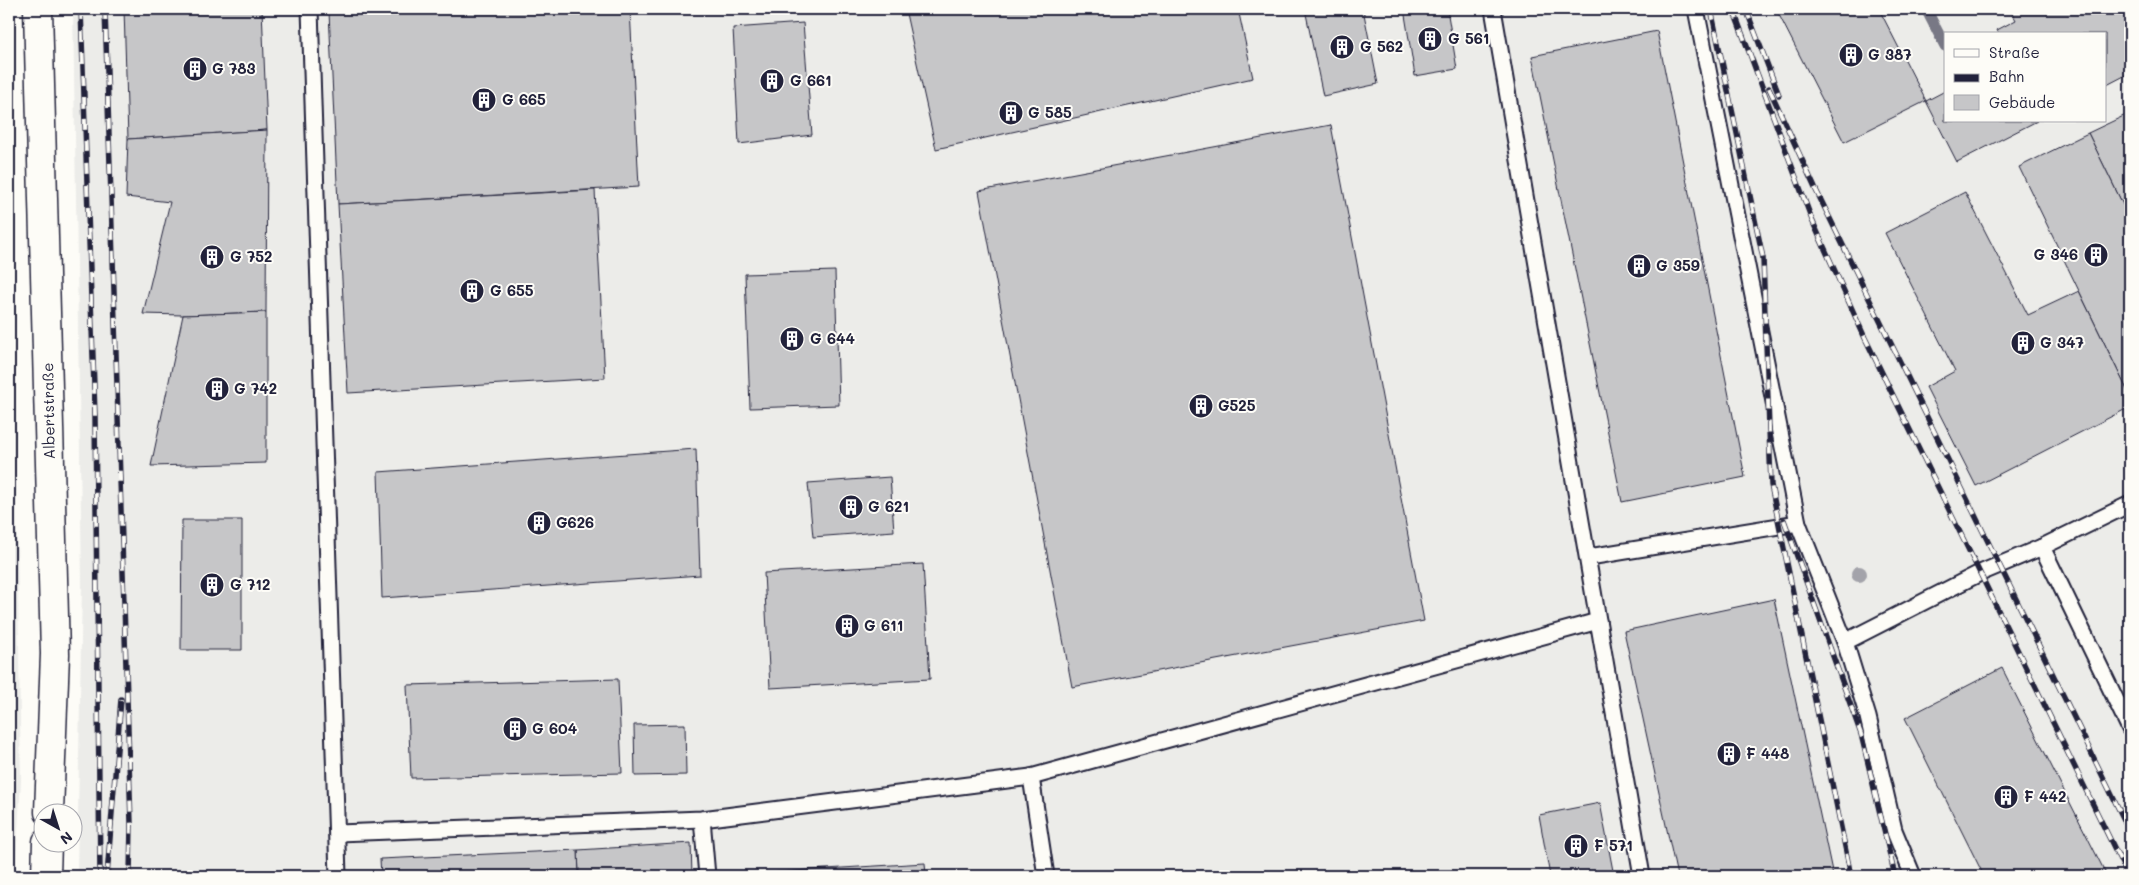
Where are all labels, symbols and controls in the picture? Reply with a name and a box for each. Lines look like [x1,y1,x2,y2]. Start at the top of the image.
building icon: G 561 [1417,26,1443,52]
place label: G 561 [1448,28,1489,48]
legend [1944,32,2106,122]
building icon: G 562 [1329,34,1355,60]
place label: G 562 [1360,36,1403,56]
building icon: G 387 [1838,42,1864,68]
text: Straße [1989,42,2040,62]
place label: G 387 [1868,44,1912,64]
building icon: G 783 [182,56,208,82]
place label: G 783 [212,58,256,78]
text: Bahn [1989,66,2024,86]
building icon: G 661 [759,68,785,94]
place label: G 661 [790,70,832,90]
building icon: G 665 [471,87,497,113]
place label: G 665 [502,89,546,109]
text: Gebäude [1989,92,2055,112]
building icon: G 585 [998,100,1024,126]
place label: G 585 [1028,102,1072,122]
building icon: G 346 [2083,242,2109,268]
building icon: G 752 [199,244,225,270]
place label: G 346 [2033,244,2078,264]
place label: G 752 [230,246,272,266]
building icon: G 359 [1626,253,1652,279]
place label: G 359 [1656,255,1700,275]
building icon: G 655 [459,278,485,304]
place label: G 655 [490,280,534,300]
building icon: G 644 [779,326,805,352]
place label: G 644 [810,328,856,348]
building icon: G 347 [2010,330,2036,356]
place label: G 347 [2040,332,2084,352]
street label: Albertstraße [37,363,59,460]
building icon: G 742 [204,376,230,402]
place label: G 742 [234,378,277,398]
building icon: G525 [1188,393,1214,419]
place label: G525 [1218,395,1256,415]
building icon: G 621 [838,494,864,520]
place label: G 621 [868,496,909,516]
building icon: G626 [526,510,552,536]
place label: G626 [556,512,594,532]
building icon: G 712 [199,572,225,598]
place label: G 712 [230,574,270,594]
building icon: G 611 [834,613,860,639]
place label: G 611 [864,615,903,635]
building icon: G 604 [502,716,528,742]
place label: G 604 [532,718,578,738]
building icon: F 448 [1716,741,1742,767]
place label: F 448 [1746,743,1789,763]
building icon: F 442 [1993,784,2019,810]
place label: F 442 [2024,786,2066,806]
north arrow [32,802,82,852]
text: N [56,828,77,849]
building icon: F 571 [1563,833,1589,859]
place label: F 571 [1594,835,1633,855]

